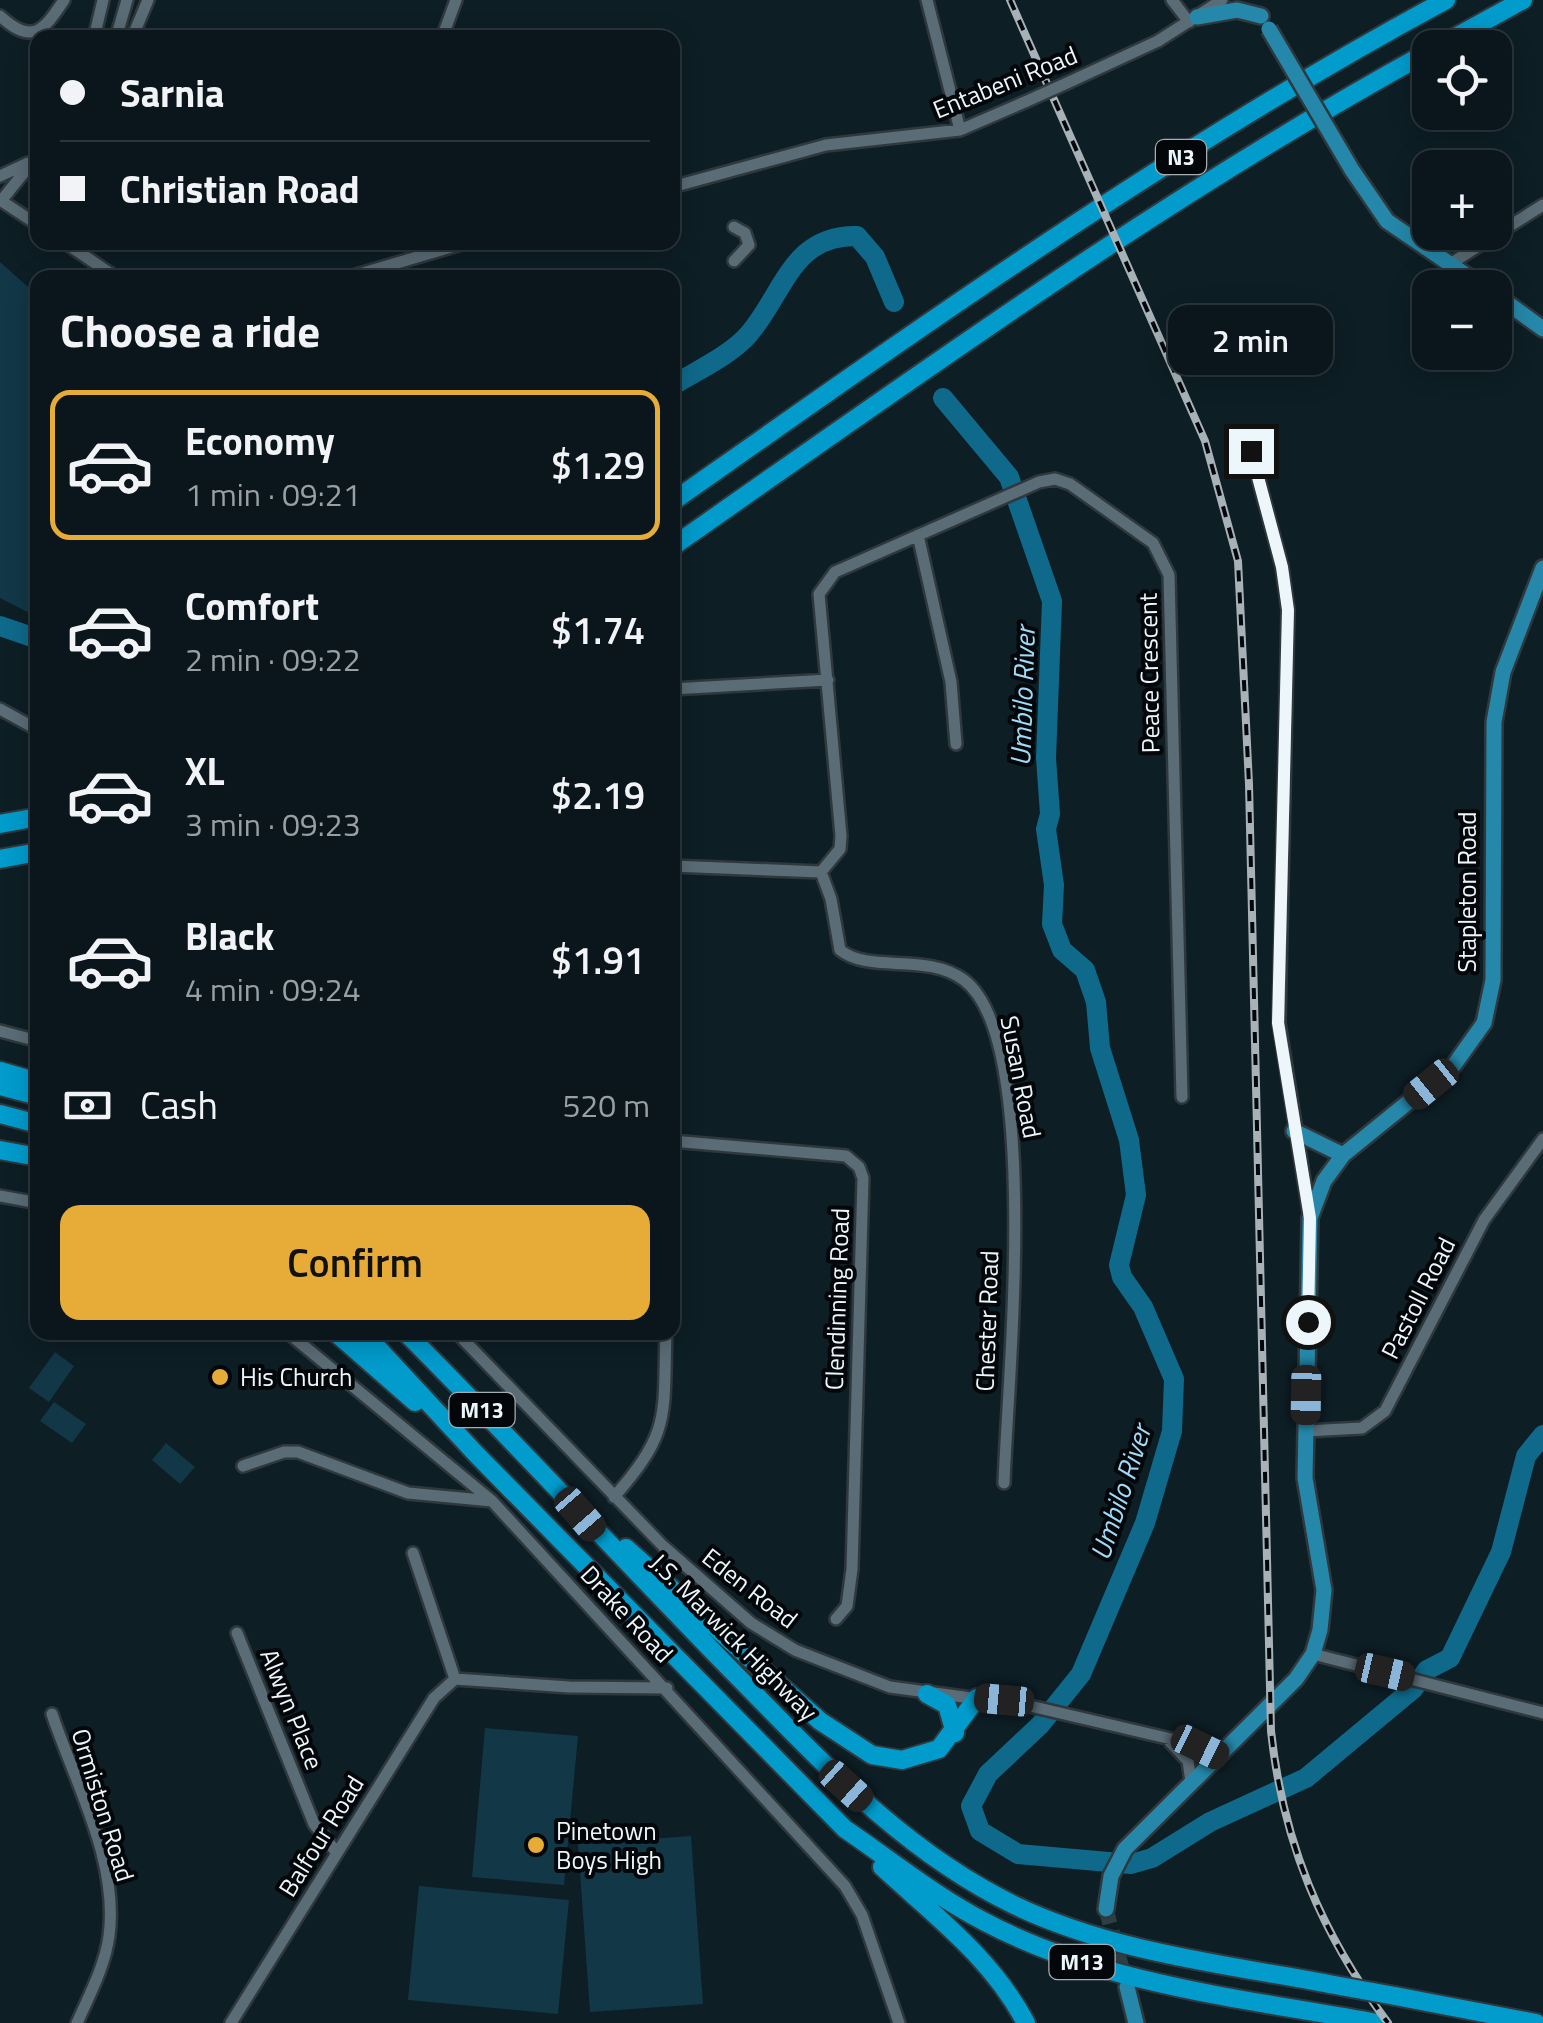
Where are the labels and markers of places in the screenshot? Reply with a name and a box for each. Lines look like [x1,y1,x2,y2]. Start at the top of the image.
place label: His Church [240,1358,353,1396]
marker: His Church [209,1366,231,1388]
place label: Pinetown Boys High [556,1812,662,1879]
marker: Pinetown Boys High [525,1834,547,1856]

